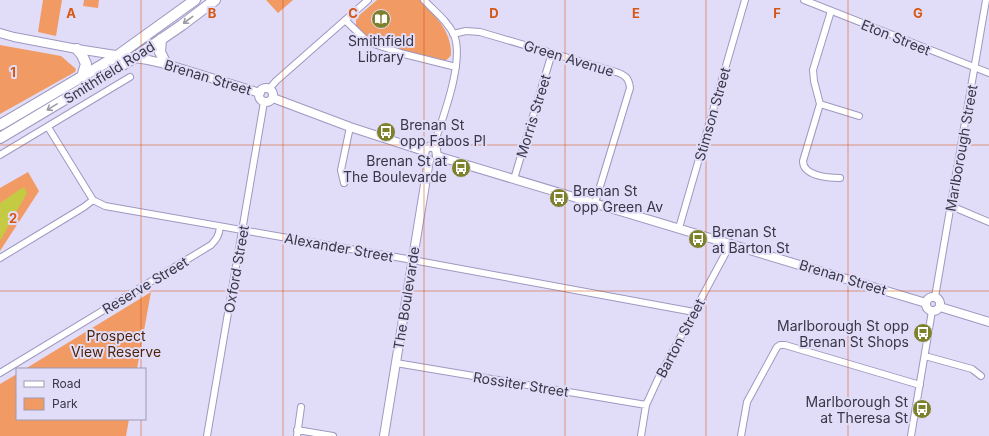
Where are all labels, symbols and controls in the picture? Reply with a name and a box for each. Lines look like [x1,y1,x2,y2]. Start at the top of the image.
text: A [66,5,76,21]
text: B [208,5,217,21]
text: C [348,5,358,21]
text: D [489,5,499,21]
text: E [632,5,640,21]
text: F [773,5,781,21]
text: G [913,5,923,21]
library icon: Smithfield Library [370,8,392,30]
street label: Eton Street [859,15,933,59]
one-way arrow [183,16,194,24]
place label: Smithfield Library [348,32,414,65]
street label: Green Avenue [522,36,616,80]
street label: Smithfield Road [60,37,158,107]
street label: Brenan Street [162,56,254,98]
text: 1 [10,64,16,80]
street label: Stimson Street [690,65,734,163]
street label: Morris Street [512,72,554,160]
street label: Marlborough Street [941,83,981,213]
one-way arrow [46,104,58,112]
place label: Brenan St opp Fabos Pl [400,116,486,149]
bus stop icon: Brenan St opp Fabos Pl [375,121,397,143]
place label: Brenan St at The Boulevarde [343,152,447,185]
bus stop icon: Brenan St at The Boulevarde [450,157,472,179]
place label: Brenan St opp Green Av [573,182,663,215]
bus stop icon: Brenan St opp Green Av [548,187,570,209]
text: 2 [9,210,17,226]
street label: Oxford Street [220,223,252,314]
place label: Brenan St at Barton St [712,223,790,256]
bus stop icon: Brenan St at Barton St [687,228,709,250]
street label: Alexander Street [283,229,395,265]
street label: The Boulevarde [389,245,423,351]
street label: Reserve Street [99,252,191,317]
street label: Brenan Street [797,256,889,298]
street label: Barton Street [652,295,708,380]
place label: Marlborough St opp Brenan St Shops [777,317,909,350]
bus stop icon: Marlborough St opp Brenan St Shops [912,322,934,344]
park label: Prospect View Reserve [71,327,161,360]
legend [16,368,146,420]
street label: Rossiter Street [472,368,570,400]
text: Road [52,376,81,391]
place label: Marlborough St at Theresa St [806,393,908,426]
text: Park [52,396,78,411]
bus stop icon: Marlborough St at Theresa St [911,398,933,420]

